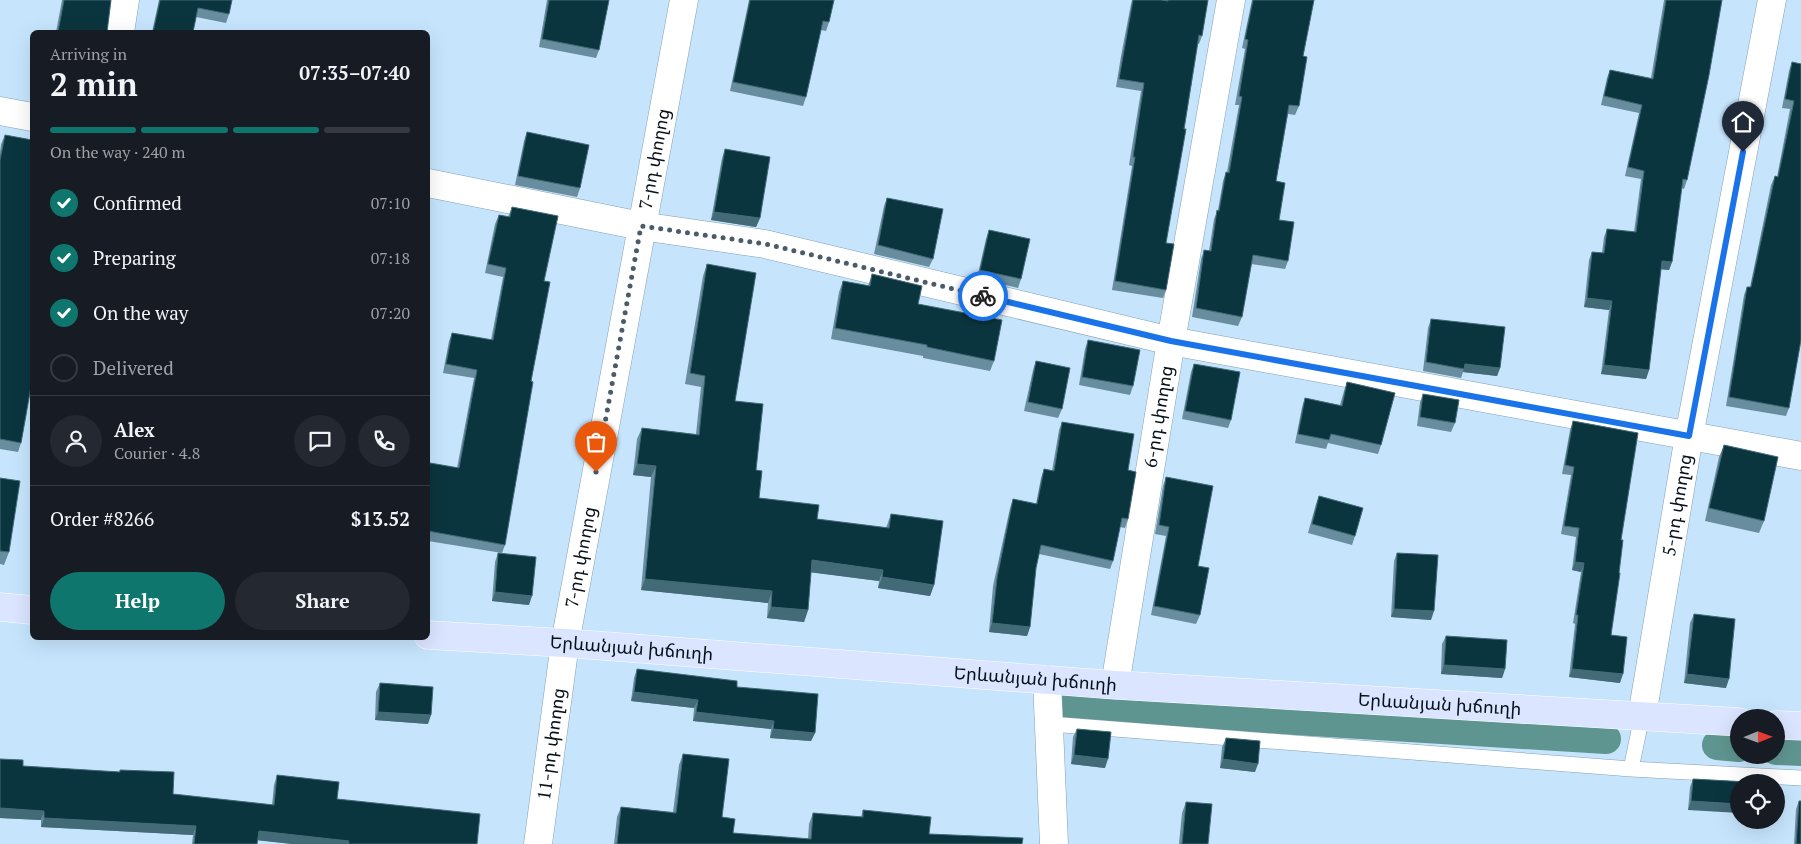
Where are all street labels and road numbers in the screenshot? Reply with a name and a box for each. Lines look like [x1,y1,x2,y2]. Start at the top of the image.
street label: 7-րդ փողոց [632,106,675,211]
street label: 6-րդ փողոց [1138,363,1178,469]
street label: 5-րդ փողոց [1656,452,1697,558]
street label: 7-րդ փողոց [559,505,601,610]
street label: Երևանյան խճուղի [549,629,714,665]
street label: Երևանյան խճուղի [953,660,1118,696]
street label: 11-րդ փողոց [531,686,570,801]
street label: Երևանյան խճուղի [1357,686,1522,720]

